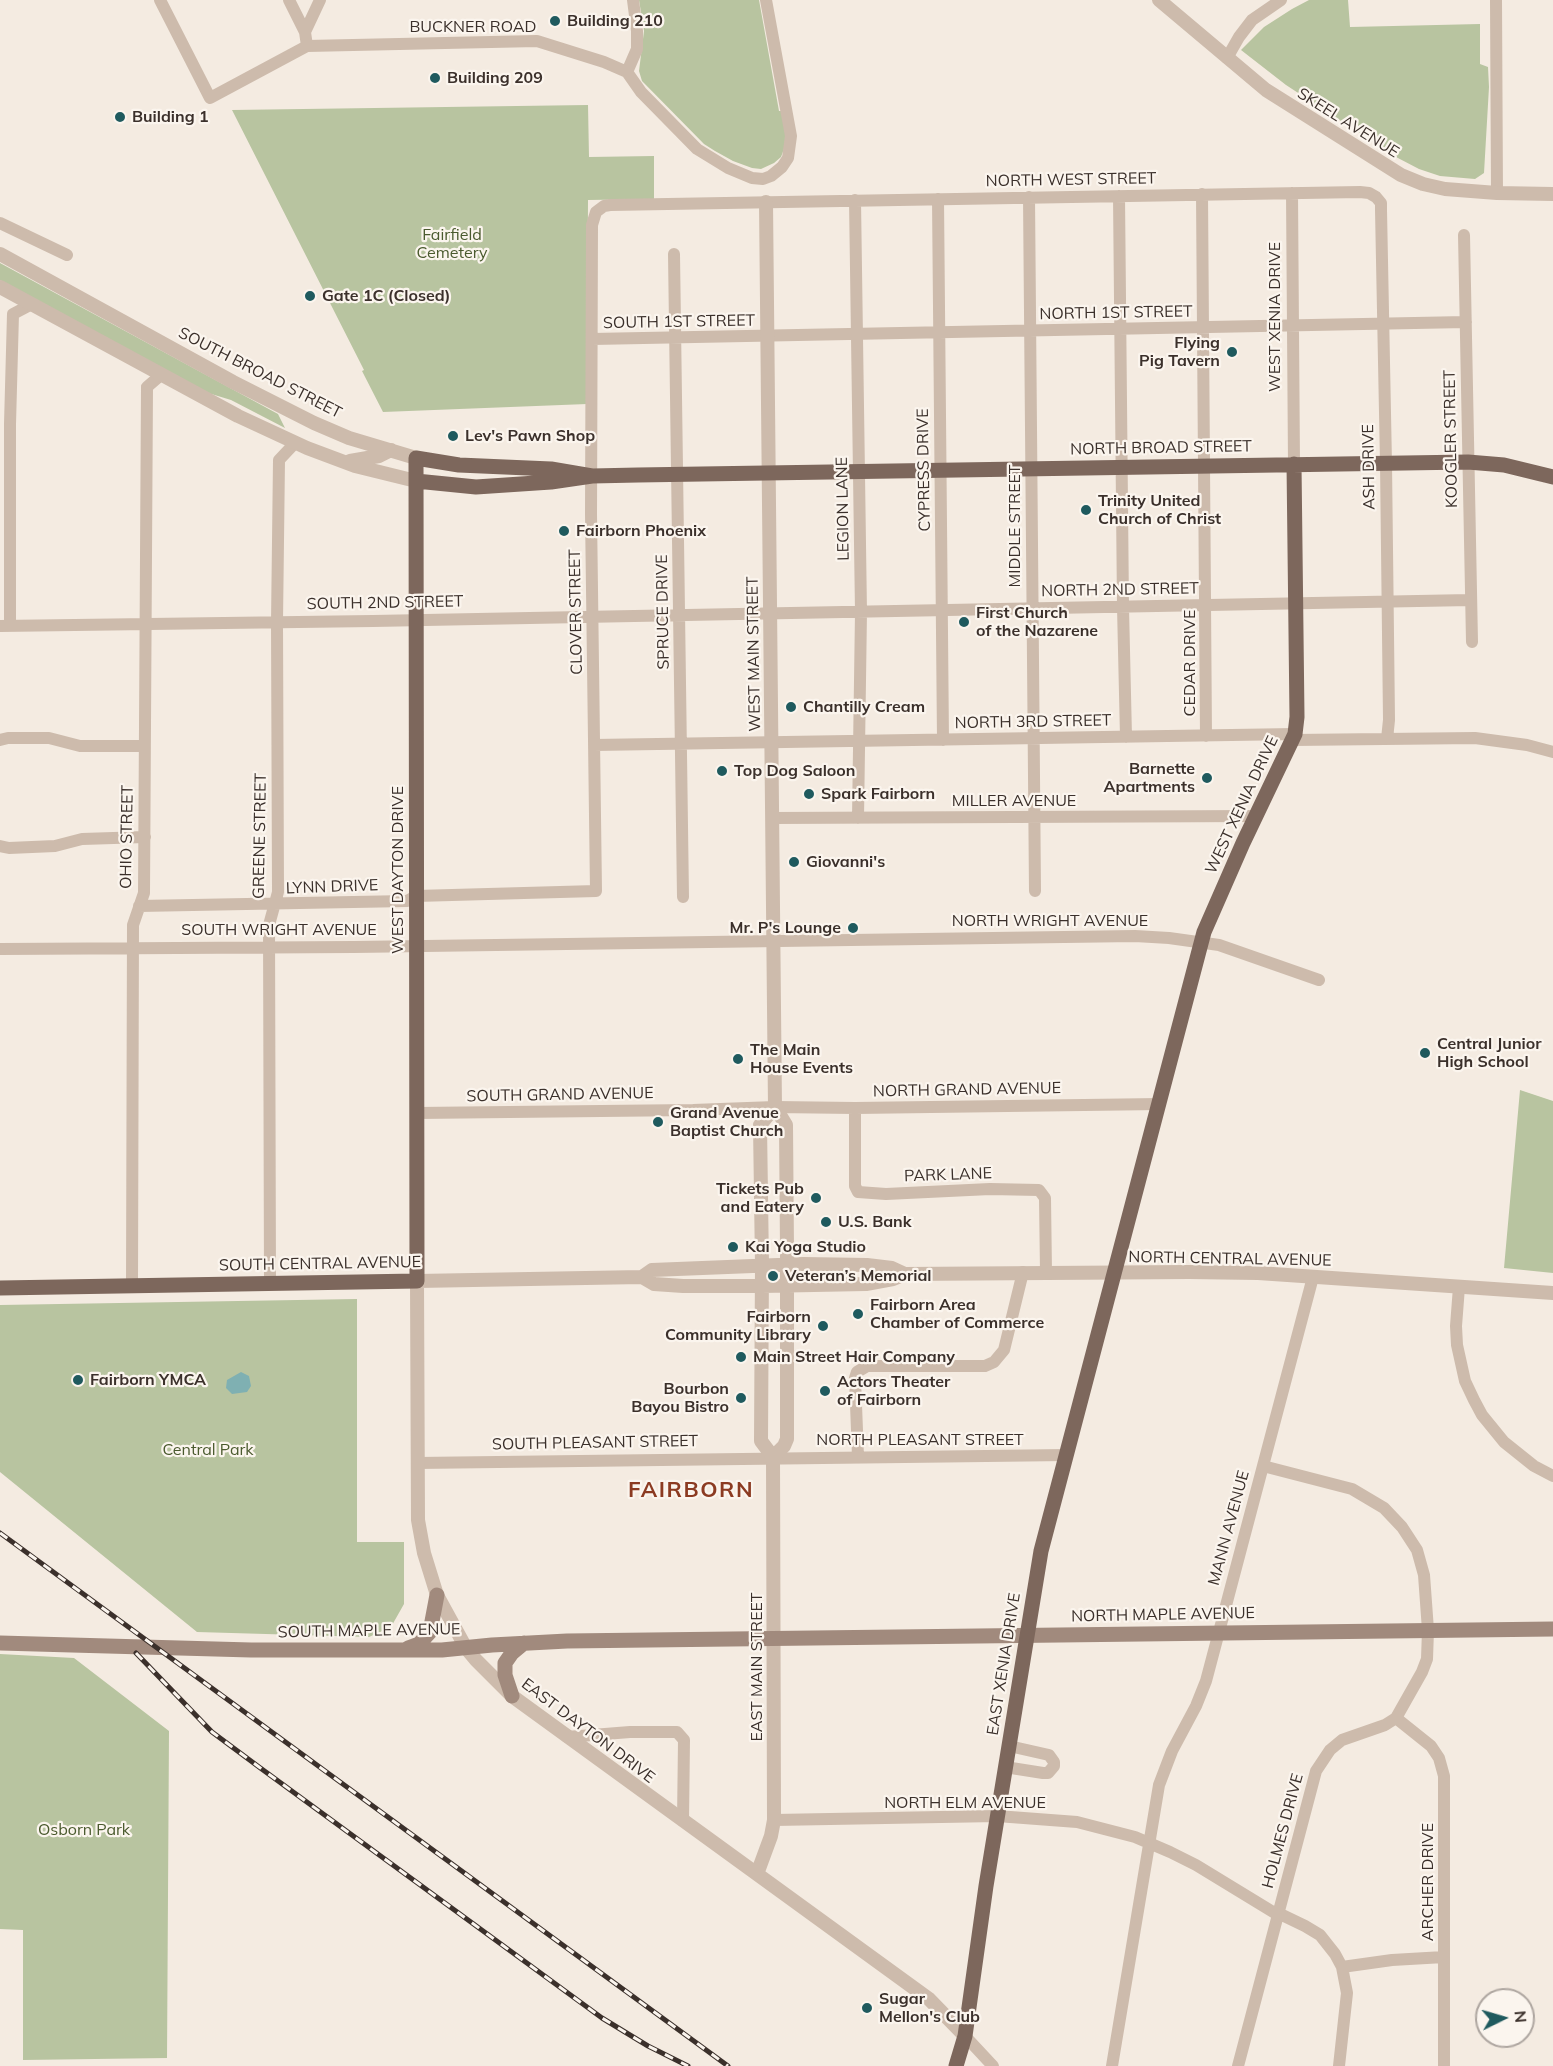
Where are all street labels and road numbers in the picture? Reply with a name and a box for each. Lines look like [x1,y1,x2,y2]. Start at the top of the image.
street label: BUCKNER ROAD [409,17,537,37]
street label: SKEEL AVENUE [1294,84,1402,162]
street label: NORTH WEST STREET [986,169,1156,191]
street label: WEST XENIA DRIVE [1265,242,1285,392]
street label: NORTH 1ST STREET [1039,302,1193,324]
street label: SOUTH 1ST STREET [603,311,755,333]
street label: SOUTH BROAD STREET [175,323,345,423]
street label: KOOGLER STREET [1440,370,1462,508]
street label: CYPRESS DRIVE [913,408,935,532]
street label: ASH DRIVE [1359,424,1379,510]
street label: NORTH BROAD STREET [1070,437,1252,459]
street label: LEGION LANE [832,457,854,561]
street label: MIDDLE STREET [1005,465,1025,587]
street label: CLOVER STREET [565,549,587,675]
street label: SPRUCE DRIVE [652,554,674,670]
street label: WEST MAIN STREET [743,576,765,732]
street label: NORTH 2ND STREET [1041,579,1199,601]
street label: SOUTH 2ND STREET [307,592,463,614]
street label: CEDAR DRIVE [1180,610,1200,716]
street label: NORTH 3RD STREET [955,711,1111,733]
street label: WEST XENIA DRIVE [1202,733,1282,877]
street label: GREENE STREET [249,773,271,899]
street label: OHIO STREET [116,785,138,889]
street label: WEST DAYTON DRIVE [388,786,408,954]
street label: MILLER AVENUE [952,791,1076,811]
street label: LYNN DRIVE [285,876,379,898]
street label: NORTH WRIGHT AVENUE [952,911,1148,931]
street label: SOUTH WRIGHT AVENUE [181,920,377,940]
street label: NORTH GRAND AVENUE [873,1079,1061,1101]
street label: SOUTH GRAND AVENUE [466,1084,654,1106]
street label: PARK LANE [904,1164,992,1186]
street label: NORTH CENTRAL AVENUE [1128,1248,1332,1270]
street label: SOUTH CENTRAL AVENUE [219,1253,421,1275]
street label: NORTH PLEASANT STREET [816,1430,1024,1450]
street label: SOUTH PLEASANT STREET [492,1432,698,1454]
street label: MANN AVENUE [1204,1468,1254,1588]
street label: EAST XENIA DRIVE [983,1591,1025,1737]
street label: EAST MAIN STREET [747,1593,767,1741]
street label: NORTH MAPLE AVENUE [1071,1604,1255,1626]
street label: SOUTH MAPLE AVENUE [277,1620,461,1642]
street label: EAST DAYTON DRIVE [518,1675,658,1787]
street label: HOLMES DRIVE [1258,1771,1308,1891]
street label: NORTH ELM AVENUE [884,1793,1046,1813]
street label: ARCHER DRIVE [1418,1823,1438,1941]

